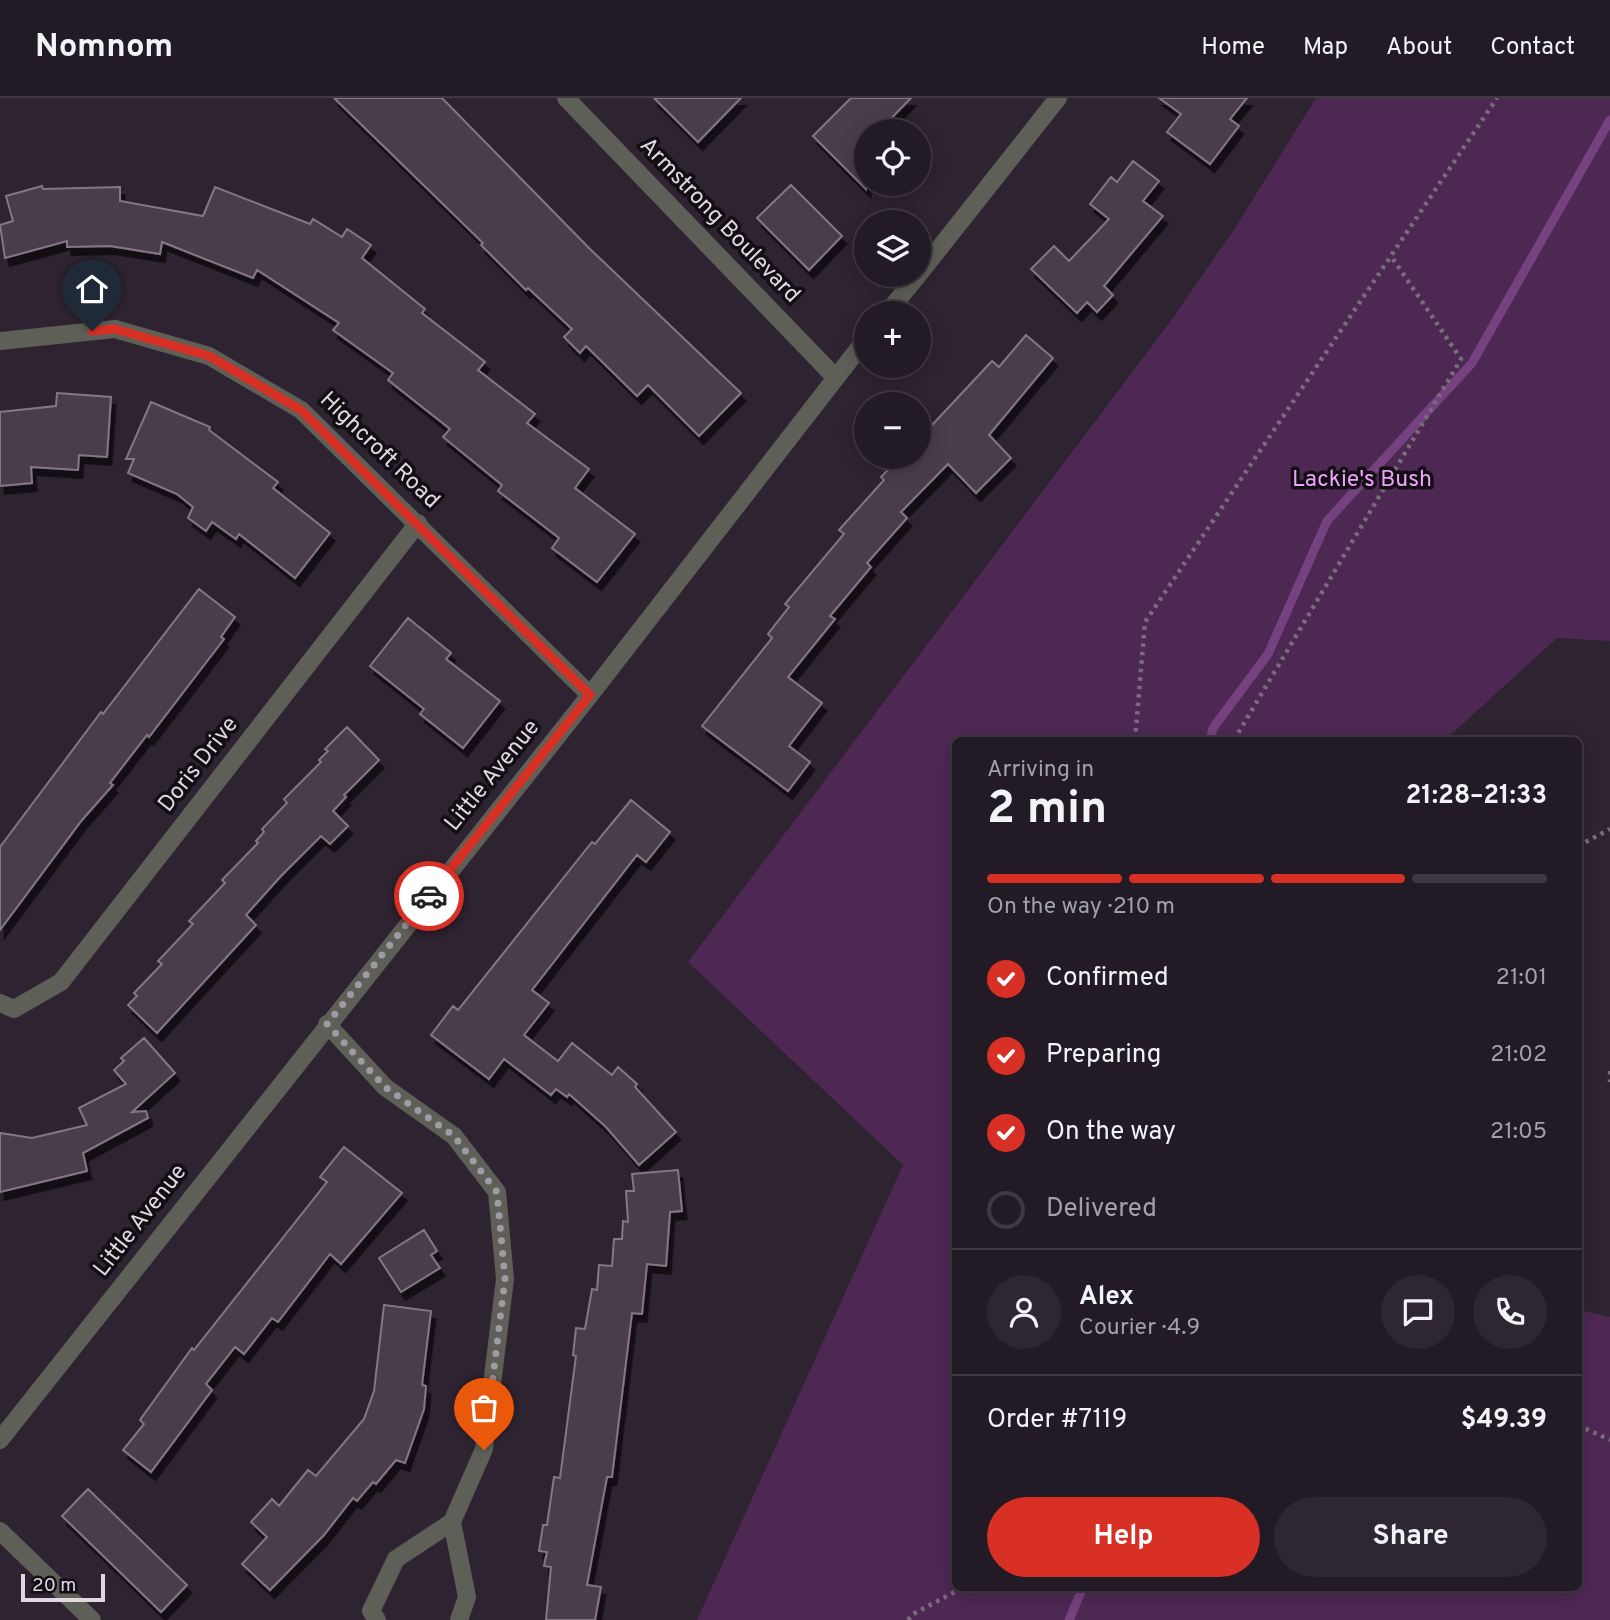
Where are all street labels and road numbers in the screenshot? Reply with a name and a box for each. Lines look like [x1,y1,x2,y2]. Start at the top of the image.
street label: Armstrong Boulevard [632,132,806,310]
street label: Highcroft Road [313,386,445,516]
street label: Doris Drive [153,711,245,819]
street label: Little Avenue [439,714,547,838]
street label: Little Avenue [88,1159,194,1283]

